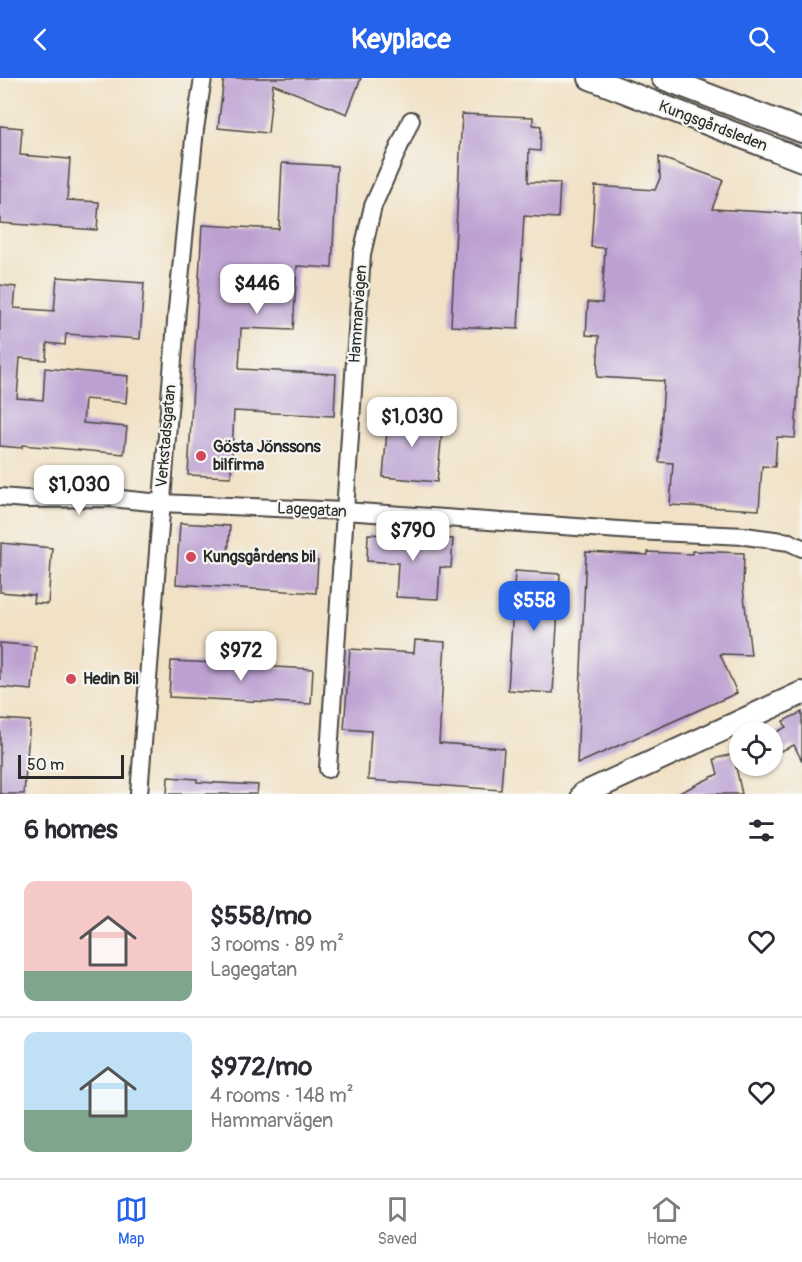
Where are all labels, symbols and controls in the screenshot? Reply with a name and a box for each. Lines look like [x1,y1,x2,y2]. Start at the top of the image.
icon: back [24,23,57,56]
text: Keyplace [351,23,451,56]
icon: search [745,23,778,56]
street label: Kungsgårdsleden [656,96,770,156]
pin: $446 [221,264,293,315]
street label: Hammarvägen [345,264,371,364]
text: $446 [234,271,280,296]
street label: Verkstadsgatan [152,384,180,488]
pin: $1,030 [363,397,461,448]
text: $1,030 [381,404,443,429]
place label: Gösta Jönssons bilfirma [213,437,321,475]
marker: Gösta Jönssons bilfirma [194,449,208,463]
pin: $1,030 [30,465,128,516]
text: $1,030 [48,472,110,497]
street label: Lagegatan [277,498,347,522]
pin: $790 [377,511,449,562]
text: $790 [390,518,436,543]
place label: Kungsgårdens bil [203,547,316,567]
marker: Kungsgårdens bil [184,550,198,564]
pin: $558 [498,581,570,632]
text: $558 [513,588,555,613]
pin: $972 [205,631,277,682]
text: $972 [220,638,262,663]
place label: Hedin Bil [83,669,139,689]
marker: Hedin Bil [64,672,78,686]
map controls [729,722,783,776]
button: locate [729,722,783,776]
scale bar [18,752,124,780]
text: 50 m [27,755,64,775]
text: 6 homes [24,814,118,846]
icon: filters [745,814,778,847]
text: $558/mo [210,900,312,932]
icon: home [72,905,144,977]
icon: heart [745,925,778,958]
text: 3 rooms · 89 m² [210,932,344,957]
text: Lagegatan [210,957,297,982]
text: $972/mo [210,1051,312,1083]
icon: home [72,1056,144,1128]
icon: heart [745,1076,778,1109]
text: 4 rooms · 148 m² [210,1083,354,1108]
text: Hammarvägen [210,1108,333,1133]
tab: Map [115,1193,148,1249]
tab: Saved [377,1193,417,1249]
tab: Home [647,1193,687,1249]

